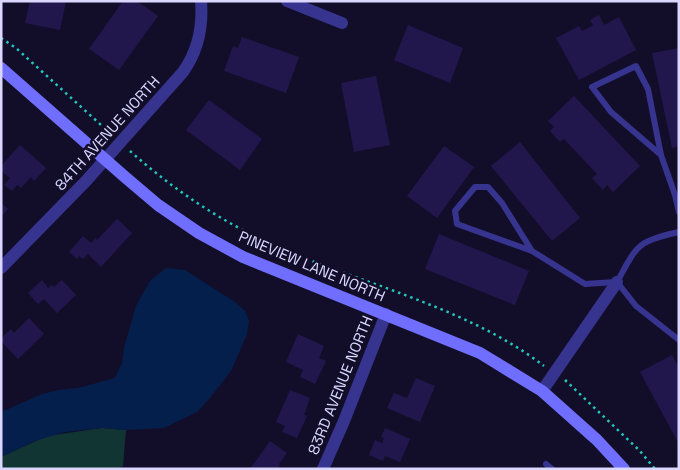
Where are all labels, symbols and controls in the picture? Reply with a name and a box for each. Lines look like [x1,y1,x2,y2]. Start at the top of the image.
street label: 84TH AVENUE NORTH [51,72,163,194]
street label: PINEVIEW LANE NORTH [236,227,388,305]
street label: 83RD AVENUE NORTH [303,313,377,457]

